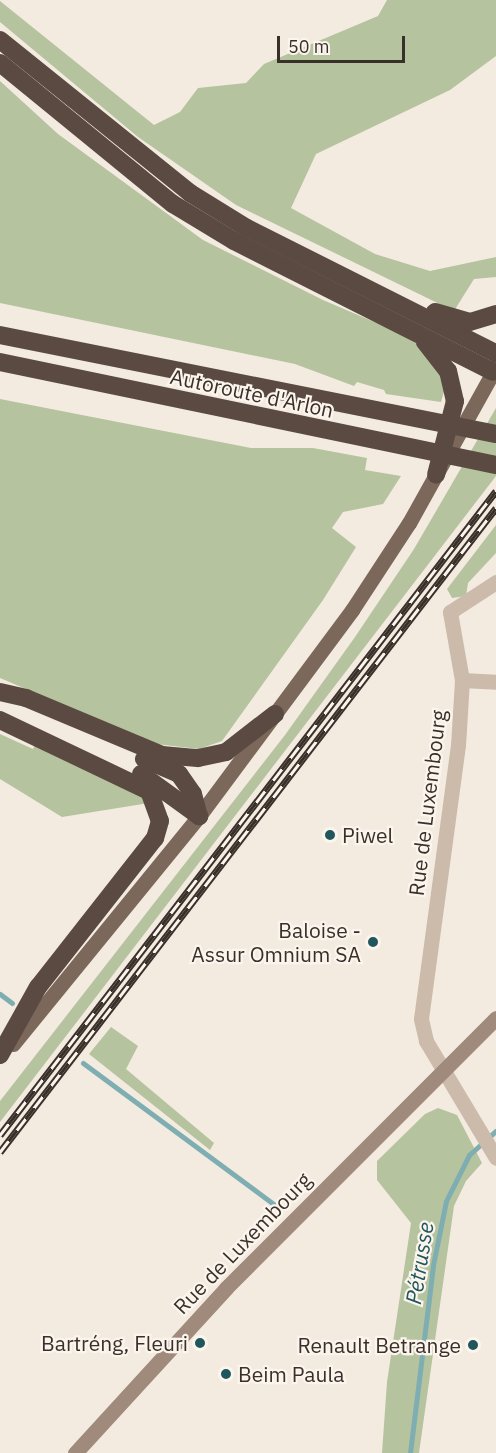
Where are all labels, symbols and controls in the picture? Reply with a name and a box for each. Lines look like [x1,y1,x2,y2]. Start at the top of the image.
scale bar [280,24,408,62]
text: 50 m [288,35,330,58]
street label: Autoroute d'Arlon [168,363,336,423]
street label: Rue de Luxembourg [403,709,451,897]
place label: Piwel [342,822,393,848]
marker: Piwel [323,828,337,842]
place label: Baloise - Assur Omnium SA [191,917,361,967]
marker: Baloise - Assur Omnium SA [366,935,380,949]
street label: Rue de Luxembourg [168,1167,316,1319]
water label: Pétrusse [399,1220,439,1306]
place label: Bartréng, Fleuri [41,1330,188,1356]
place label: Renault Betrange [297,1332,461,1358]
marker: Bartréng, Fleuri [193,1336,207,1350]
marker: Renault Betrange [466,1338,480,1352]
place label: Beim Paula [238,1361,344,1387]
marker: Beim Paula [219,1367,233,1381]

